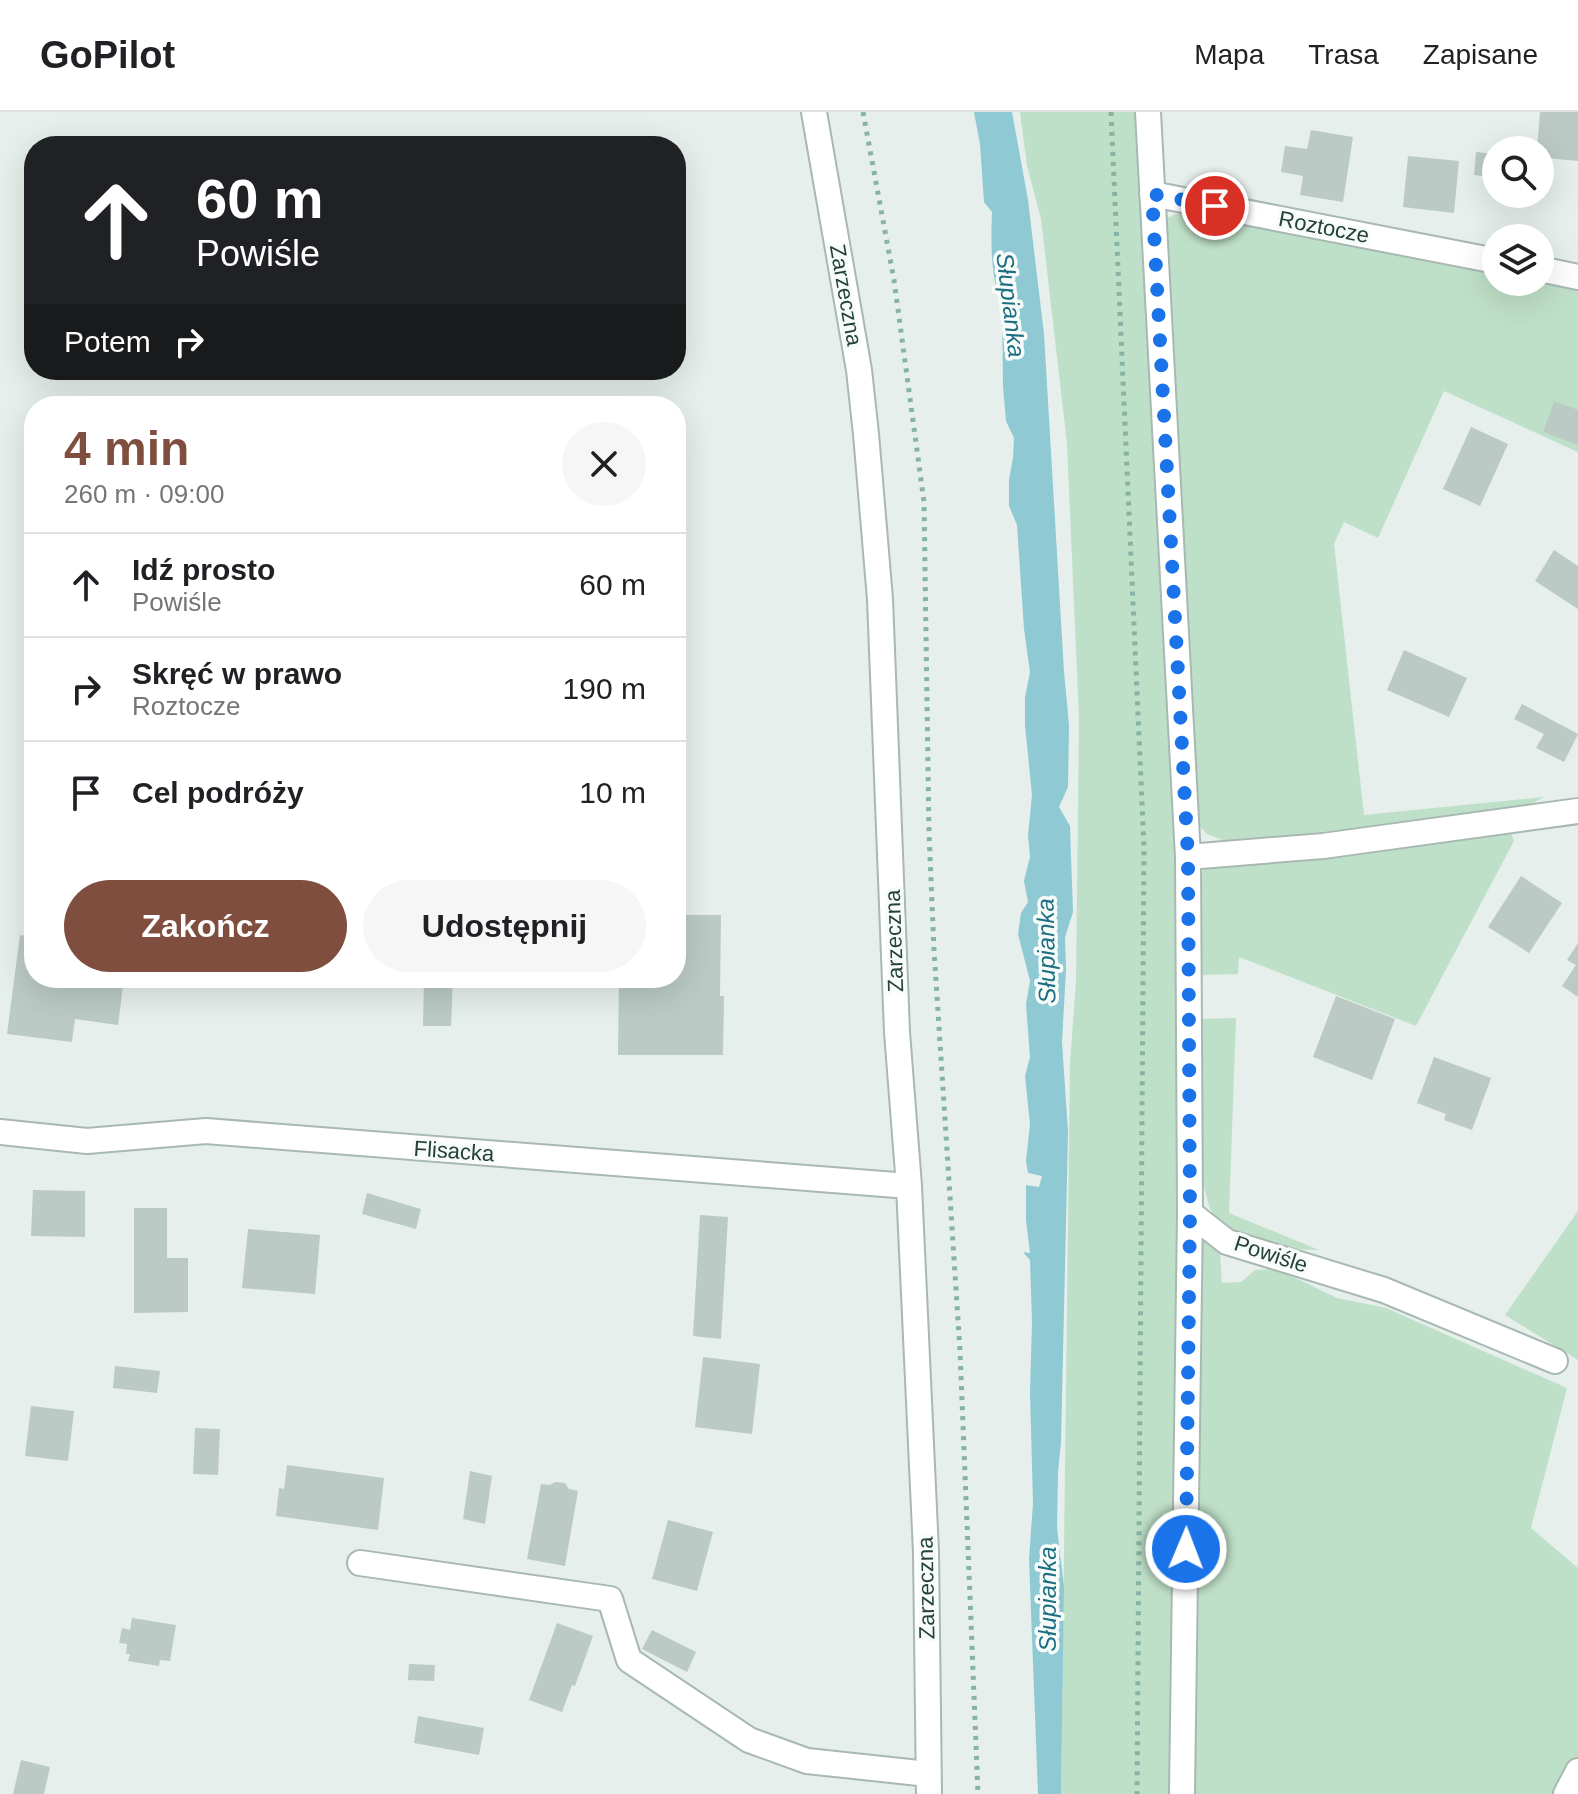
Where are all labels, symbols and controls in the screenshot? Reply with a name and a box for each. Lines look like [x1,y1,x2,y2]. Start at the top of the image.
text: GoPilot [40,34,175,76]
text: Mapa [1194,39,1264,70]
text: Trasa [1308,39,1379,70]
text: Zapisane [1423,39,1538,70]
map controls [1482,136,1554,296]
button: search [1482,136,1554,208]
text: 60 m [196,167,324,230]
icon: ahead [64,168,168,272]
pin [1181,172,1249,240]
icon: arrive [1193,184,1237,228]
street label: Roztocze [1277,206,1371,248]
button: layers [1482,224,1554,296]
text: Powiśle [196,233,320,274]
street label: Zarzeczna [825,242,867,348]
water label: Słupianka [991,251,1031,359]
icon: right [167,320,211,364]
text: Potem [64,325,151,358]
text: 4 min [64,422,189,475]
button: close [562,422,646,506]
text: 260 m · 09:00 [64,479,224,509]
text: Idź prosto [132,553,275,586]
icon: ahead [64,563,108,607]
text: 60 m [579,568,646,601]
text: Powiśle [132,587,222,617]
text: Skręć w prawo [132,657,342,690]
icon: right [64,667,108,711]
text: 190 m [563,672,646,705]
text: Roztocze [132,691,240,721]
icon: arrive [64,771,108,815]
text: Cel podróży [132,776,304,809]
text: 10 m [579,776,646,809]
button: Zakończ [64,880,347,972]
button: Udostępnij [363,880,646,972]
street label: Zarzeczna [880,888,908,993]
water label: Słupianka [1032,898,1060,1004]
street label: Flisacka [413,1136,496,1166]
street label: Powiśle [1231,1230,1311,1278]
position arrow [1144,1507,1228,1591]
street label: Zarzeczna [913,1536,939,1640]
water label: Słupianka [1034,1546,1061,1652]

